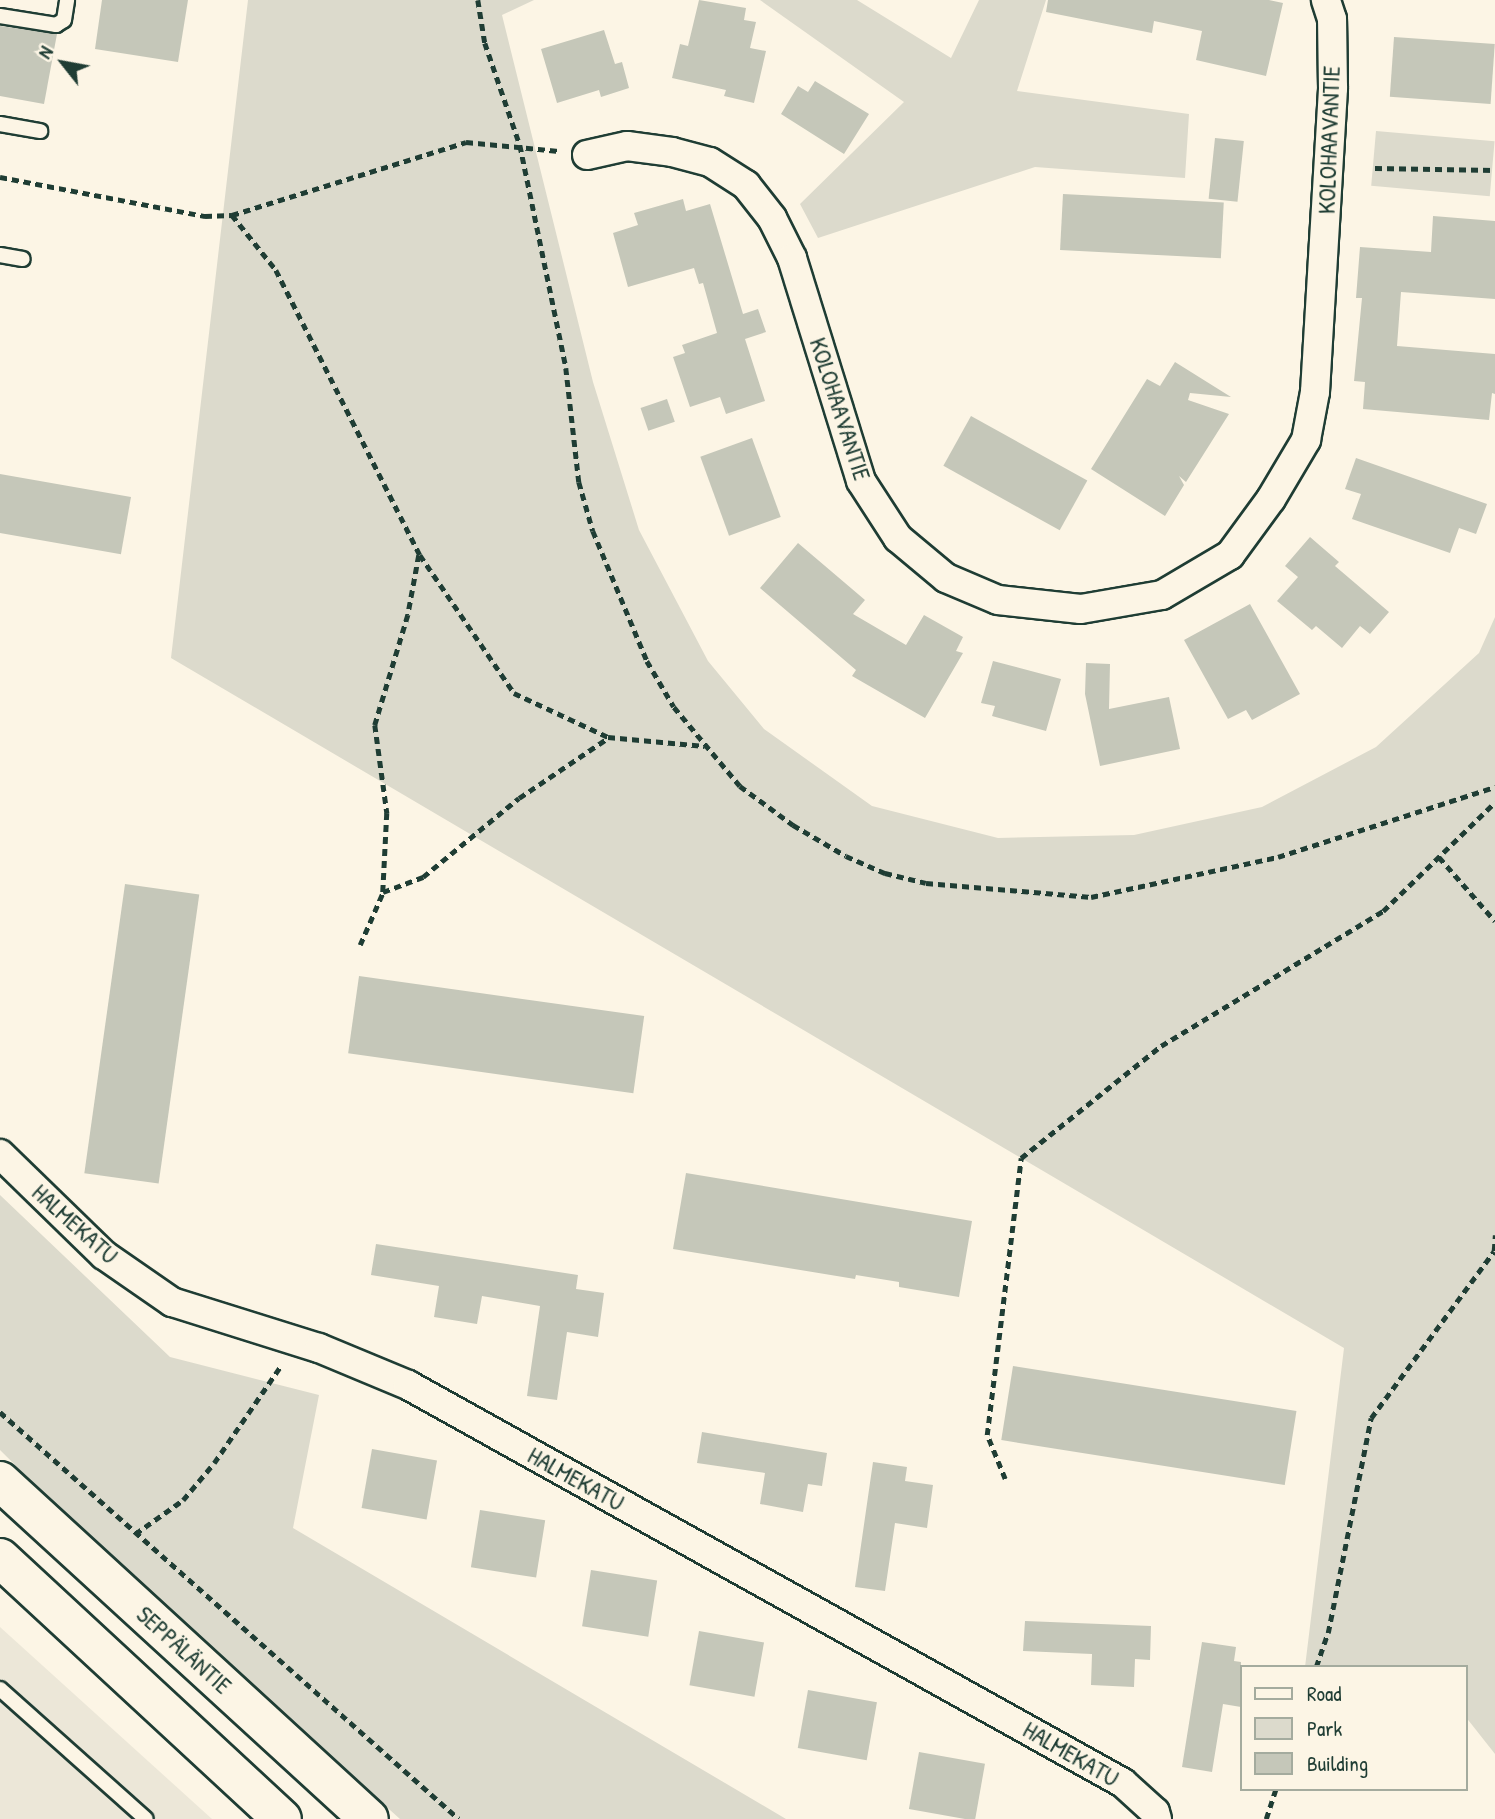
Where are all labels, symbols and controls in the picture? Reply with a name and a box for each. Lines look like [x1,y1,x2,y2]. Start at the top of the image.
north arrow [28,28,98,98]
text: N [31,41,59,63]
street label: KOLOHAAVANTIE [1312,65,1346,215]
street label: KOLOHAAVANTIE [803,334,877,484]
street label: HALMEKATU [26,1178,124,1270]
street label: HALMEKATU [523,1441,629,1517]
street label: SEPPÄLÄNTIE [131,1600,237,1700]
legend [1240,1665,1467,1791]
text: Road [1307,1679,1341,1708]
text: Park [1307,1714,1342,1743]
street label: HALMEKATU [1018,1715,1124,1793]
text: Building [1307,1749,1368,1778]

